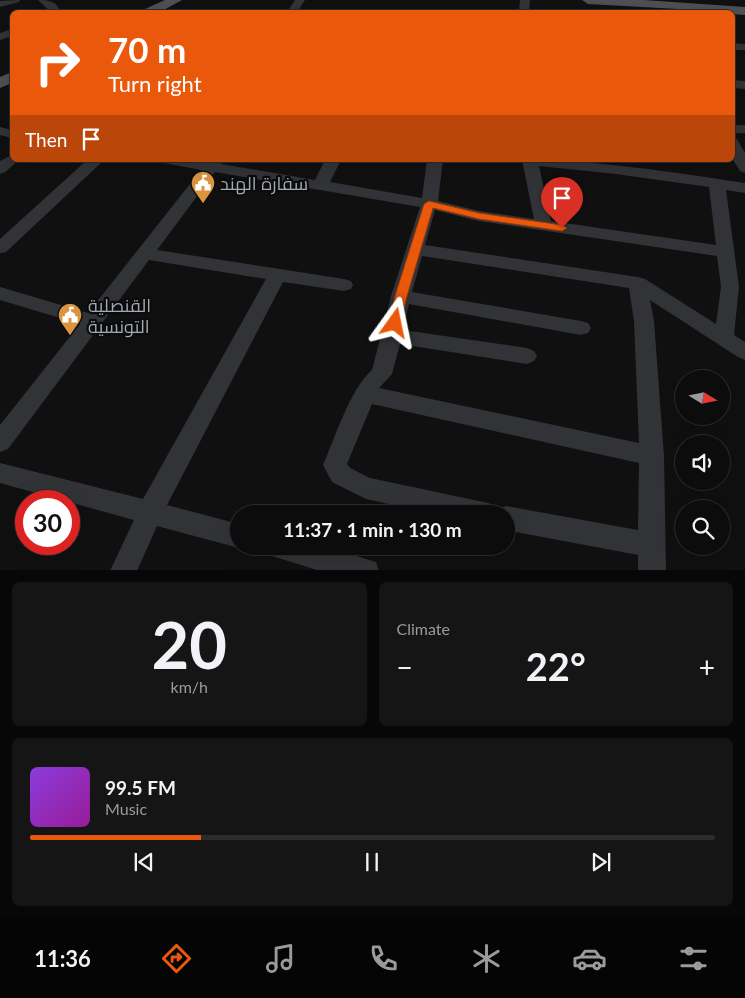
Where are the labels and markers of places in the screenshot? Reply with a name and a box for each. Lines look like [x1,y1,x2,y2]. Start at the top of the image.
public building icon: سفارة الهند [190,170,216,204]
place label: سفارة الهند [220,172,308,195]
pin [541,177,583,228]
place label: القنصلية التونسية [88,294,151,338]
public building icon: القنصلية التونسية [57,302,83,336]

